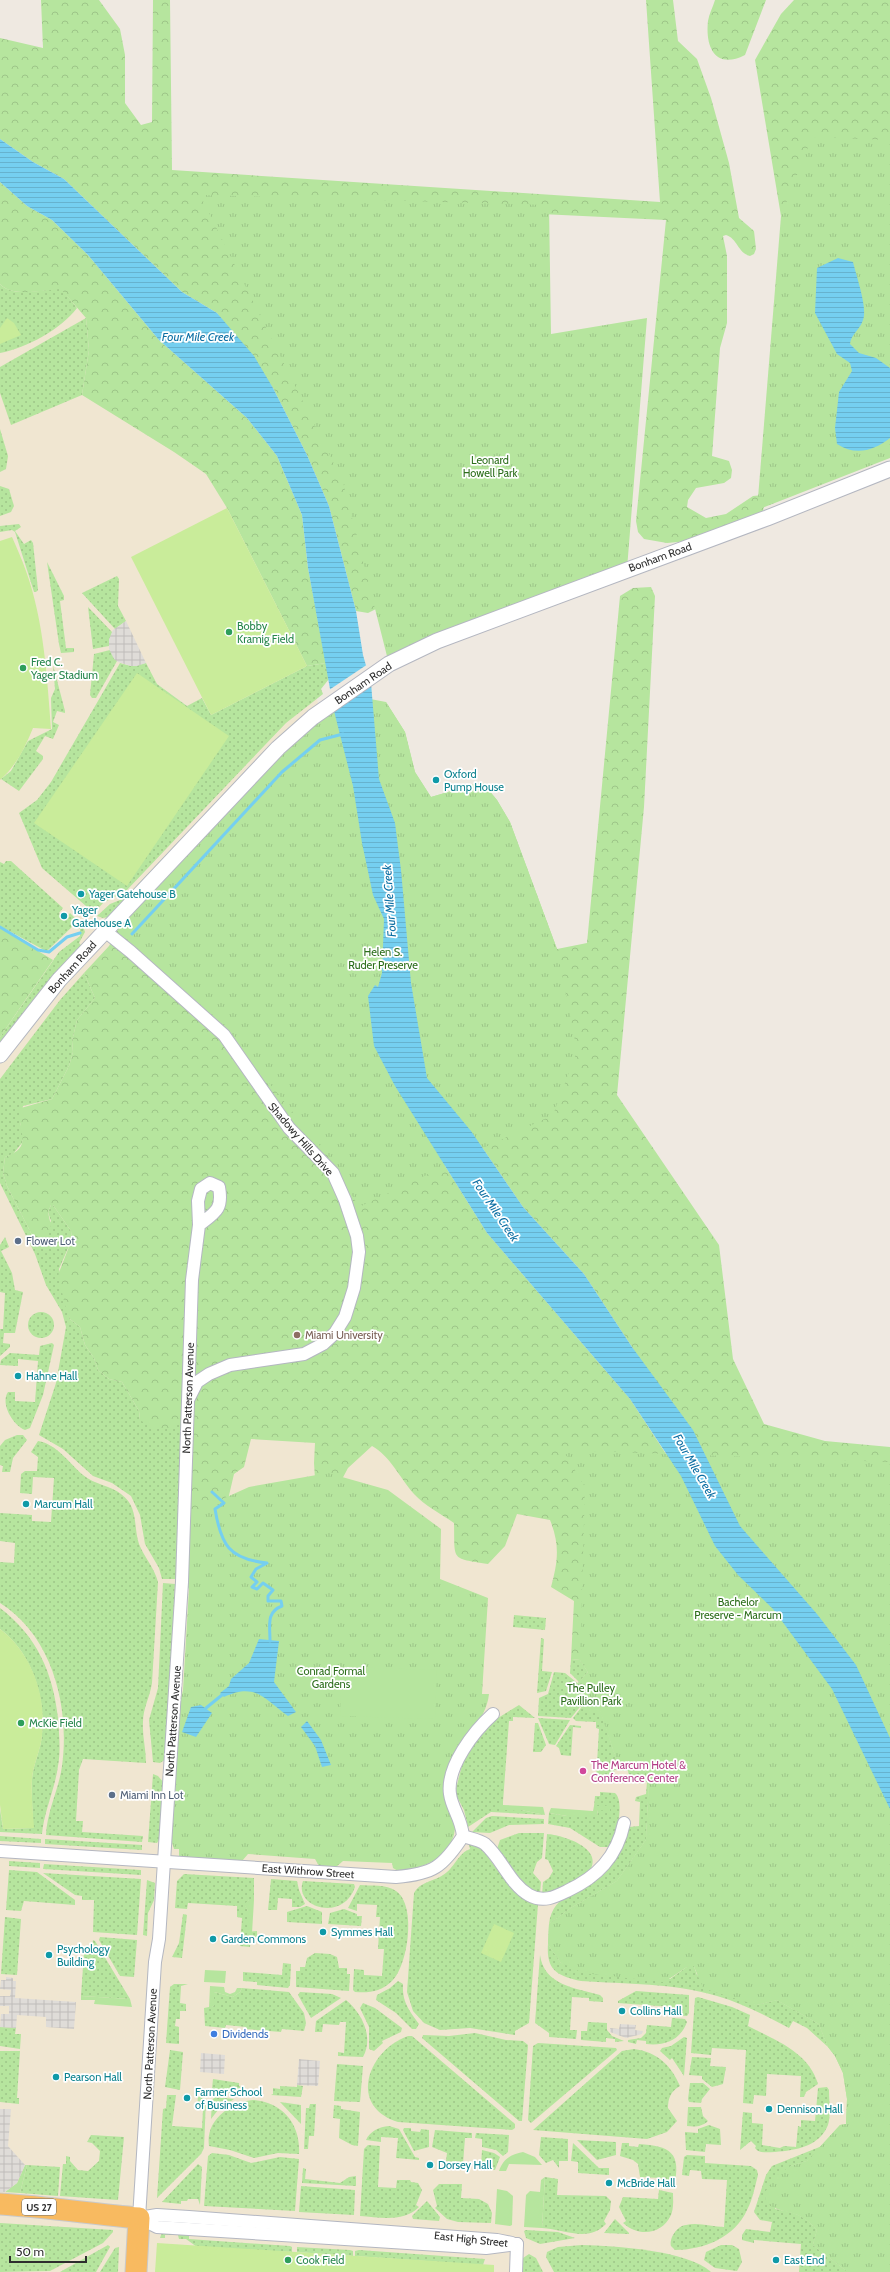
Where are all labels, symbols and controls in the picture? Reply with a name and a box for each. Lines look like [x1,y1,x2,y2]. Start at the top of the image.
water label: Four Mile Creek [162,329,235,344]
park label: Leonard Howell Park [463,453,517,480]
street label: Bonham Road [627,539,693,575]
place label: Bobby Kramig Field [237,619,294,646]
marker: Bobby Kramig Field [224,627,234,637]
place label: Fred C. Yager Stadium [30,655,98,682]
street label: Bonham Road [332,659,394,707]
marker: Fred C. Yager Stadium [18,663,28,673]
place label: Oxford Pump House [444,767,504,794]
marker: Oxford Pump House [431,775,441,785]
water label: Four Mile Creek [379,864,399,938]
place label: Yager Gatehouse B [88,887,176,901]
marker: Yager Gatehouse B [76,889,86,899]
place label: Yager Gatehouse A [71,903,131,930]
marker: Yager Gatehouse A [59,911,69,921]
street label: Bonham Road [45,938,99,996]
park label: Helen S. Ruder Preserve [348,945,418,972]
street label: Shadowy Hills Drive [265,1099,337,1179]
water label: Four Mile Creek [470,1176,523,1245]
place label: Flower Lot [26,1234,75,1248]
marker: Flower Lot [13,1236,23,1246]
place label: Miami University [305,1328,383,1342]
marker: Miami University [292,1330,302,1340]
street label: North Patterson Avenue [179,1342,197,1454]
place label: Hahne Hall [26,1369,78,1383]
marker: Hahne Hall [13,1371,23,1381]
water label: Four Mile Creek [670,1431,720,1502]
place label: Marcum Hall [34,1497,93,1511]
marker: Marcum Hall [21,1499,31,1509]
park label: Bachelor Preserve - Marcum [694,1595,782,1622]
park label: Conrad Formal Gardens [297,1664,366,1691]
street label: North Patterson Avenue [162,1665,184,1777]
park label: The Pulley Pavillion Park [561,1681,622,1708]
place label: McKie Field [29,1716,82,1730]
marker: McKie Field [16,1718,26,1728]
place label: The Marcum Hotel & Conference Center [591,1758,686,1785]
marker: The Marcum Hotel & Conference Center [578,1766,588,1776]
place label: Miami Inn Lot [120,1788,184,1802]
marker: Miami Inn Lot [107,1790,117,1800]
street label: East Withrow Street [261,1861,355,1881]
place label: Symmes Hall [331,1925,393,1939]
marker: Symmes Hall [318,1927,328,1937]
place label: Garden Commons [221,1932,307,1946]
marker: Garden Commons [208,1934,218,1944]
place label: Psychology Building [57,1942,110,1969]
marker: Psychology Building [44,1950,54,1960]
street label: North Patterson Avenue [140,1988,160,2100]
place label: Collins Hall [630,2004,682,2018]
marker: Collins Hall [617,2006,627,2016]
place label: Dividends [222,2027,269,2041]
marker: Dividends [209,2029,219,2039]
place label: Pearson Hall [64,2070,122,2084]
marker: Pearson Hall [51,2072,61,2082]
place label: Farmer School of Business [195,2085,263,2112]
marker: Farmer School of Business [182,2093,192,2103]
place label: Dennison Hall [777,2102,843,2116]
marker: Dennison Hall [764,2104,774,2114]
place label: Dorsey Hall [438,2158,492,2172]
marker: Dorsey Hall [425,2160,435,2170]
place label: McBride Hall [617,2176,676,2190]
marker: McBride Hall [604,2178,614,2188]
road number: US 27 [22,2199,56,2215]
street label: East High Street [433,2228,509,2250]
scale bar [10,2238,86,2264]
text: 50 m [16,2244,44,2259]
place label: Cook Field [296,2253,344,2267]
place label: East End [784,2253,824,2267]
marker: Cook Field [283,2255,293,2265]
marker: East End [771,2255,781,2265]

